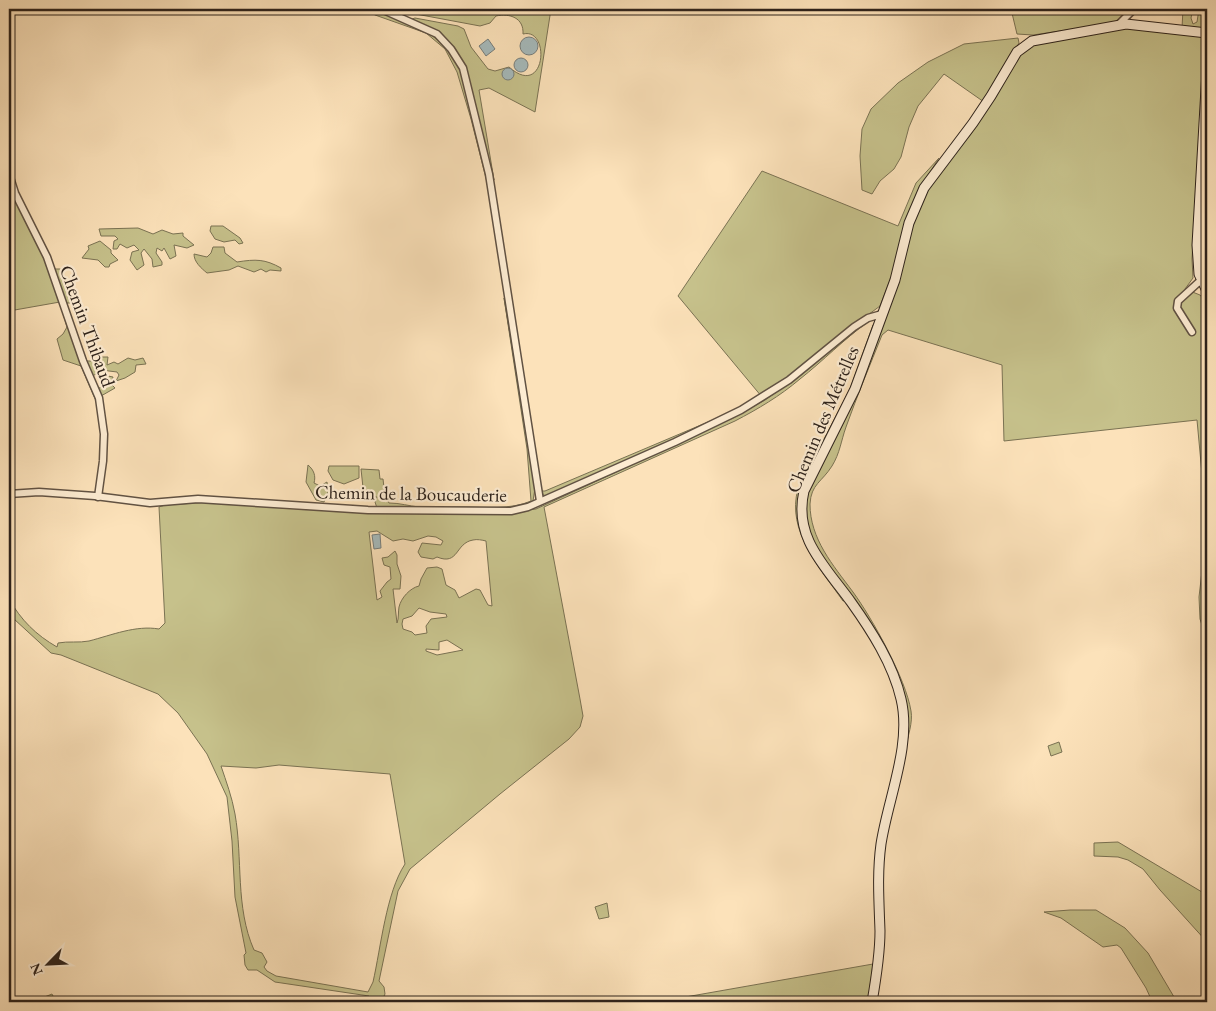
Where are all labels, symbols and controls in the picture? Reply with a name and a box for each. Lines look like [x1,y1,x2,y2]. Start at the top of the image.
street label: Chemin Thibaud [54,262,121,391]
street label: Chemin des Métrelles [780,342,865,497]
street label: Chemin de la Boucauderie [315,479,507,508]
north arrow [22,938,72,988]
text: N [25,960,47,978]

